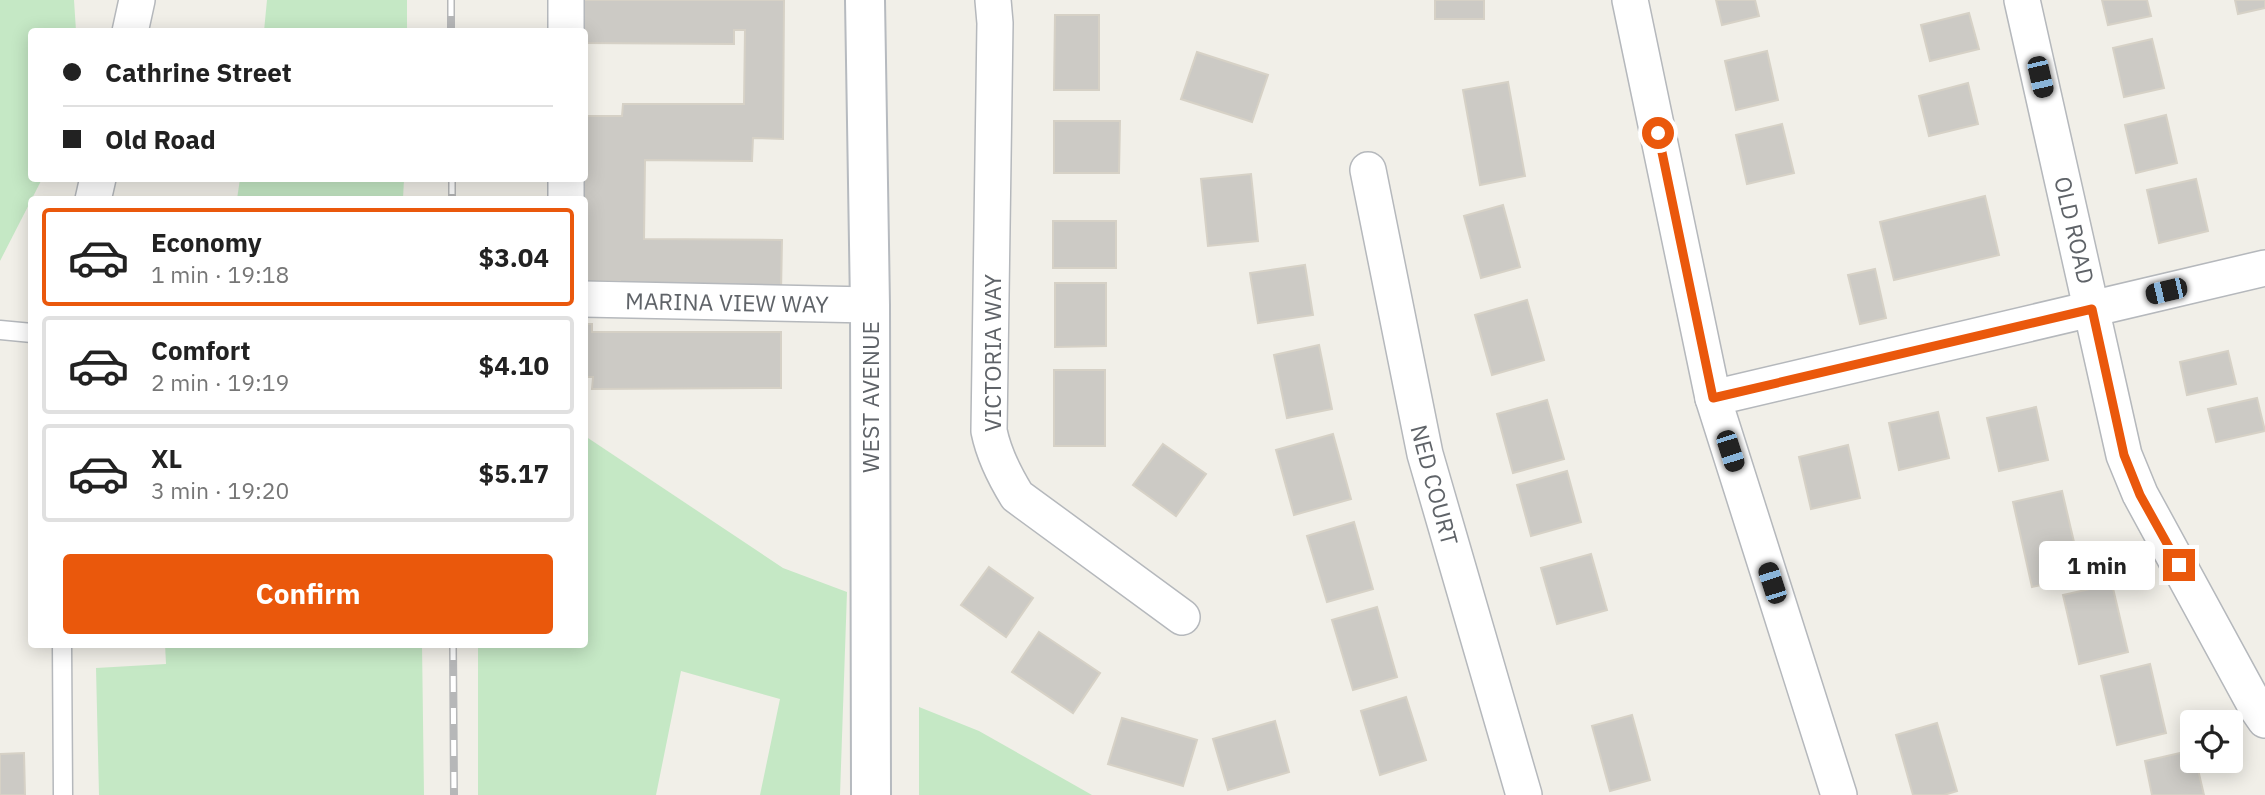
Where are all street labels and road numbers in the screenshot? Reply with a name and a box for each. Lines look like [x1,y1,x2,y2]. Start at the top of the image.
street label: OLD ROAD [2048,173,2102,287]
street label: VICTORIA WAY [977,274,1007,432]
street label: MARINA VIEW WAY [625,285,830,319]
street label: WEST AVENUE [855,321,885,473]
street label: NED COURT [1405,421,1465,549]

